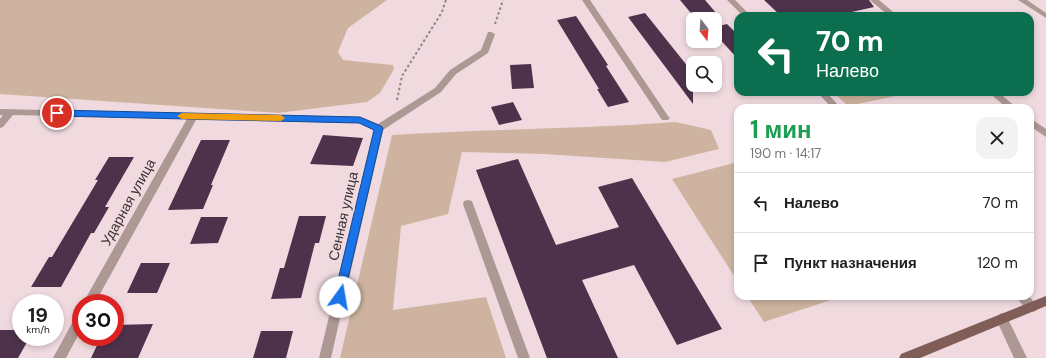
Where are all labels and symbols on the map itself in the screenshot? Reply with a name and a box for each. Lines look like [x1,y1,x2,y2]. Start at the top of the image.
north arrow [686,12,722,48]
pin [40,96,74,130]
street label: Ударная улица [97,155,159,249]
street label: Сенная улица [324,169,362,262]
position arrow [319,276,361,318]
speed limit sign: 30 [72,294,124,346]

